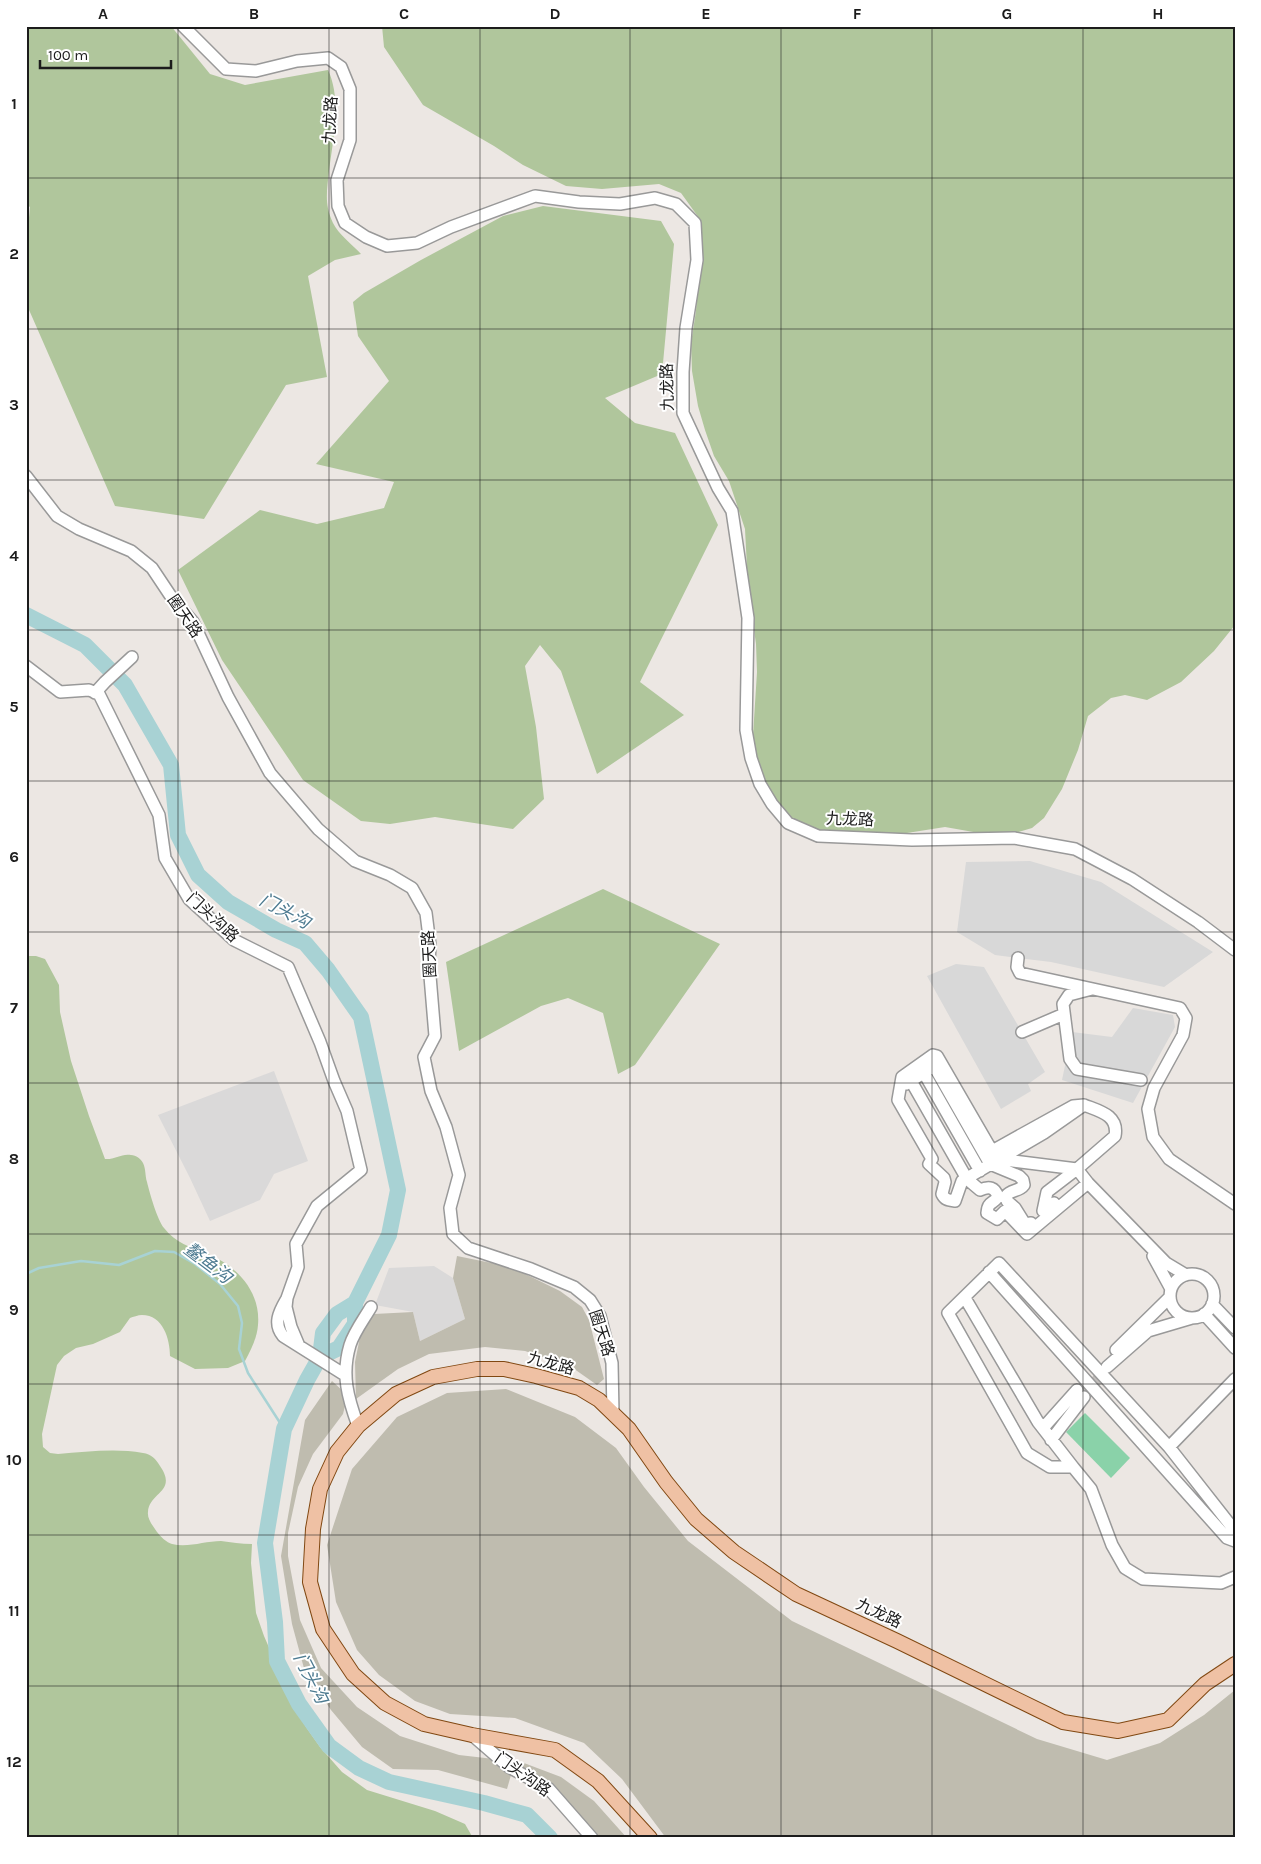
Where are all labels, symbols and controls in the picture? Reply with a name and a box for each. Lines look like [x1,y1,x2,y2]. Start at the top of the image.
text: A [98,4,108,23]
text: B [249,4,259,23]
text: C [399,4,409,23]
text: D [550,4,561,23]
text: E [701,4,711,23]
text: F [853,4,862,23]
text: G [1002,4,1012,23]
text: H [1152,4,1164,23]
scale bar [40,38,171,70]
text: 100 m [48,46,88,64]
text: 1 [11,94,17,113]
street label: 九龙路 [319,96,341,144]
text: 2 [9,244,19,263]
street label: 九龙路 [657,363,677,411]
text: 3 [9,395,19,414]
text: 4 [9,546,19,565]
street label: 圈天路 [164,591,206,641]
text: 5 [9,697,19,716]
street label: 九龙路 [826,809,874,829]
text: 6 [9,847,19,866]
street label: 门头沟路 [183,888,243,946]
water label: 门头沟 [256,889,316,934]
street label: 圈天路 [418,930,440,978]
text: 7 [10,998,18,1017]
text: 8 [9,1149,19,1168]
water label: 鳌鱼沟 [180,1238,238,1289]
text: 9 [9,1300,19,1319]
street label: 圈天路 [586,1307,618,1359]
street label: 九龙路 [525,1348,577,1378]
text: 10 [6,1450,22,1469]
street label: 九龙路 [853,1594,905,1632]
text: 11 [8,1601,20,1620]
water label: 门头沟 [289,1649,334,1709]
street label: 门头沟路 [491,1748,555,1800]
text: 12 [6,1752,22,1771]

